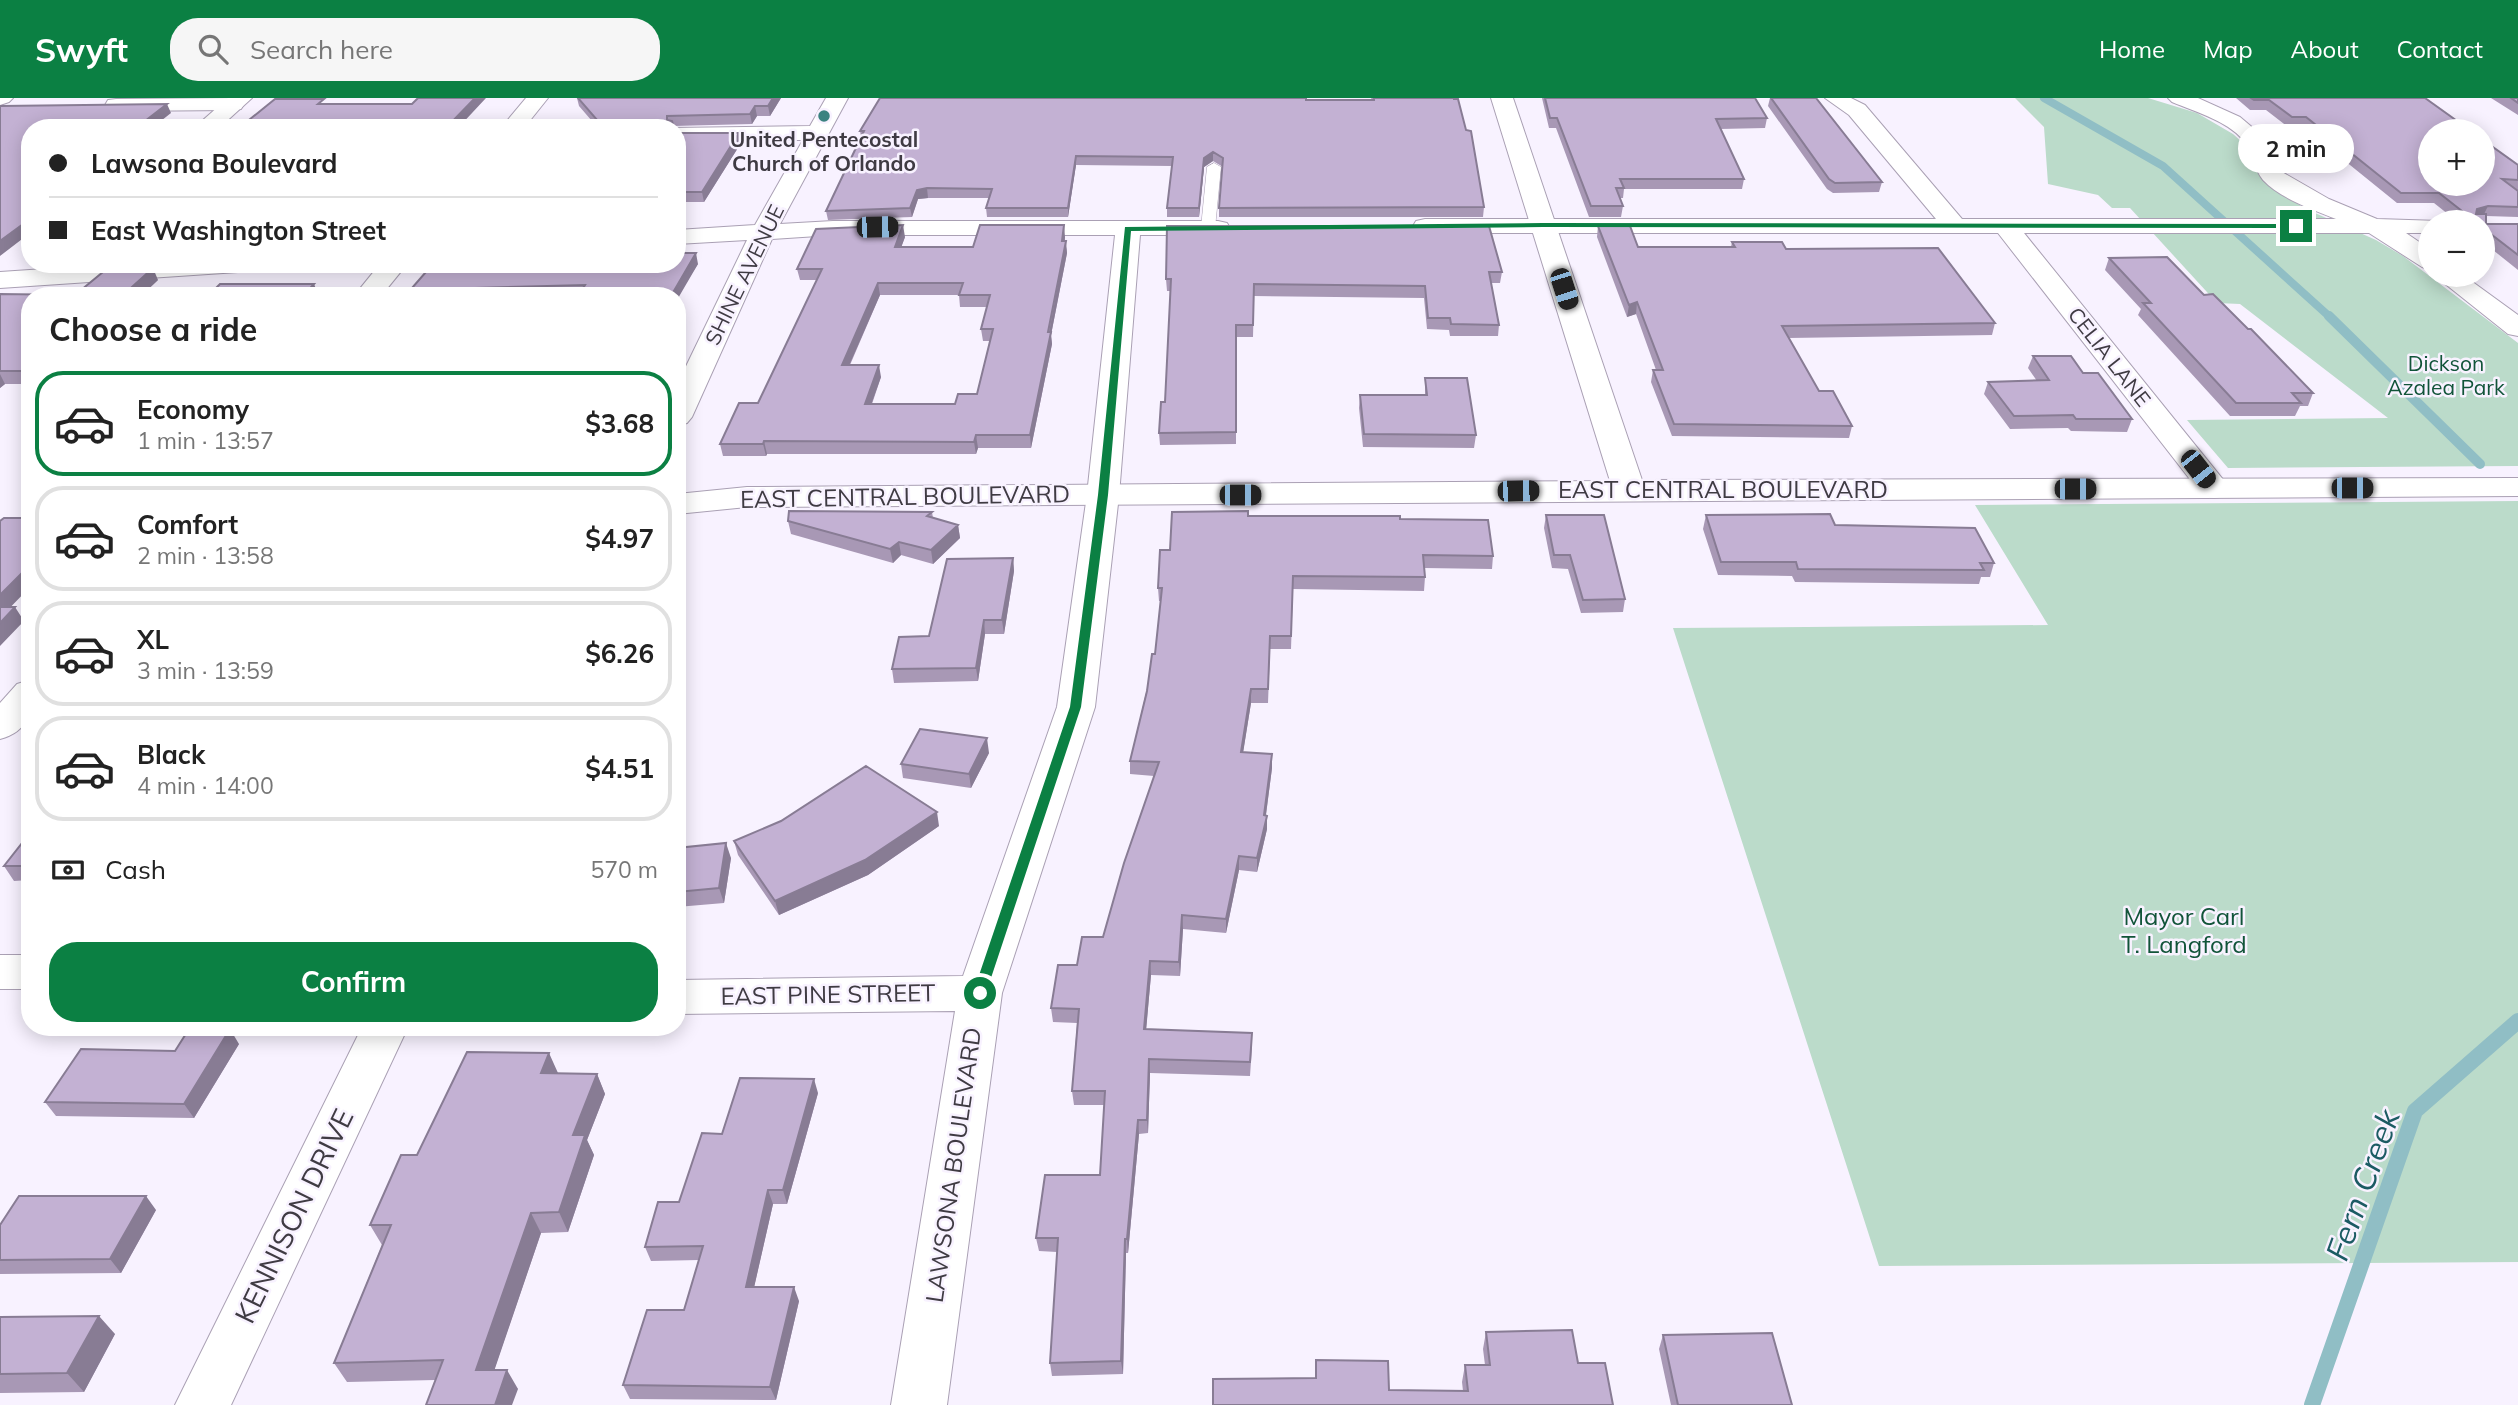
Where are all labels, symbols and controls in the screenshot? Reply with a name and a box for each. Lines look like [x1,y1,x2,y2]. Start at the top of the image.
search box [170,18,660,81]
text: Swyft [35,29,128,70]
icon: search [194,30,232,68]
text: Search here [250,33,393,66]
text: Home [2099,34,2165,64]
text: Map [2203,34,2253,64]
text: About [2291,34,2359,64]
text: Contact [2397,34,2483,64]
marker: United Pentecostal Church of Orlando [816,108,832,124]
map controls [2418,119,2495,287]
button: + [2418,119,2495,196]
callout: 2 min [2238,124,2354,174]
place label: United Pentecostal Church of Orlando [730,126,918,176]
text: 2 min [2266,134,2326,163]
text: Lawsona Boulevard [91,147,337,180]
street label: SHINE AVENUE [699,200,789,349]
route end [2280,210,2312,242]
button: − [2418,210,2495,287]
text: East Washington Street [91,214,386,247]
car [856,216,899,238]
car [1548,266,1581,312]
street label: CELIA LANE [2063,301,2157,411]
text: Choose a ride [49,309,257,349]
park label: Dickson Azalea Park [2387,350,2505,400]
icon: car [53,392,116,455]
text: Economy [137,393,249,426]
text: $3.68 [585,407,654,440]
text: 1 min · 13:57 [137,426,274,455]
car [2177,446,2220,492]
street label: EAST CENTRAL BOULEVARD [1558,474,1888,504]
street label: EAST CENTRAL BOULEVARD [740,478,1070,514]
car [2332,478,2374,499]
car [2055,479,2097,500]
car [1497,480,1540,502]
car [1220,485,1262,506]
icon: car [53,507,116,570]
text: Comfort [137,508,238,541]
text: $4.97 [585,522,654,555]
text: 2 min · 13:58 [137,541,274,570]
icon: car [53,622,116,685]
text: XL [137,623,169,656]
text: $6.26 [585,637,654,670]
text: 3 min · 13:59 [137,656,274,685]
icon: car [53,737,116,800]
text: Black [137,738,205,771]
text: $4.51 [585,752,654,785]
text: 4 min · 14:00 [137,771,274,800]
icon: cash [49,851,87,889]
text: Cash [105,853,166,886]
text: 570 m [590,855,658,884]
park label: Mayor Carl T. Langford [2121,901,2247,959]
button: Confirm [49,942,658,1022]
street label: EAST PINE STREET [720,977,936,1011]
route start [964,977,996,1009]
street label: LAWSONA BOULEVARD [919,1025,987,1304]
water label: Fern Creek [2316,1102,2408,1266]
street label: KENNISON DRIVE [227,1103,361,1329]

